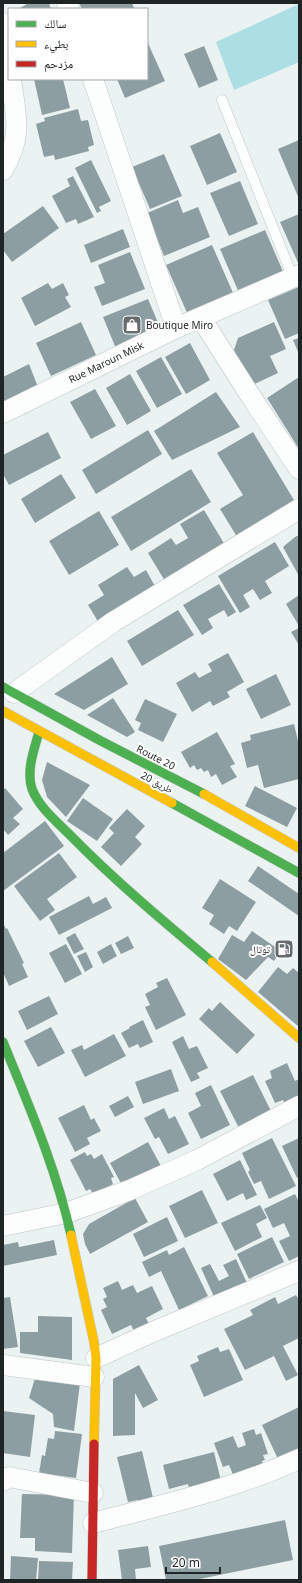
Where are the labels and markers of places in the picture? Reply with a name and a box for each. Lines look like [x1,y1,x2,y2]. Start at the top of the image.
shop icon: Boutique Miro [121,314,143,336]
place label: Boutique Miro [146,318,213,332]
fuel station icon: توتال [273,938,295,960]
place label: توتال [250,942,270,956]

